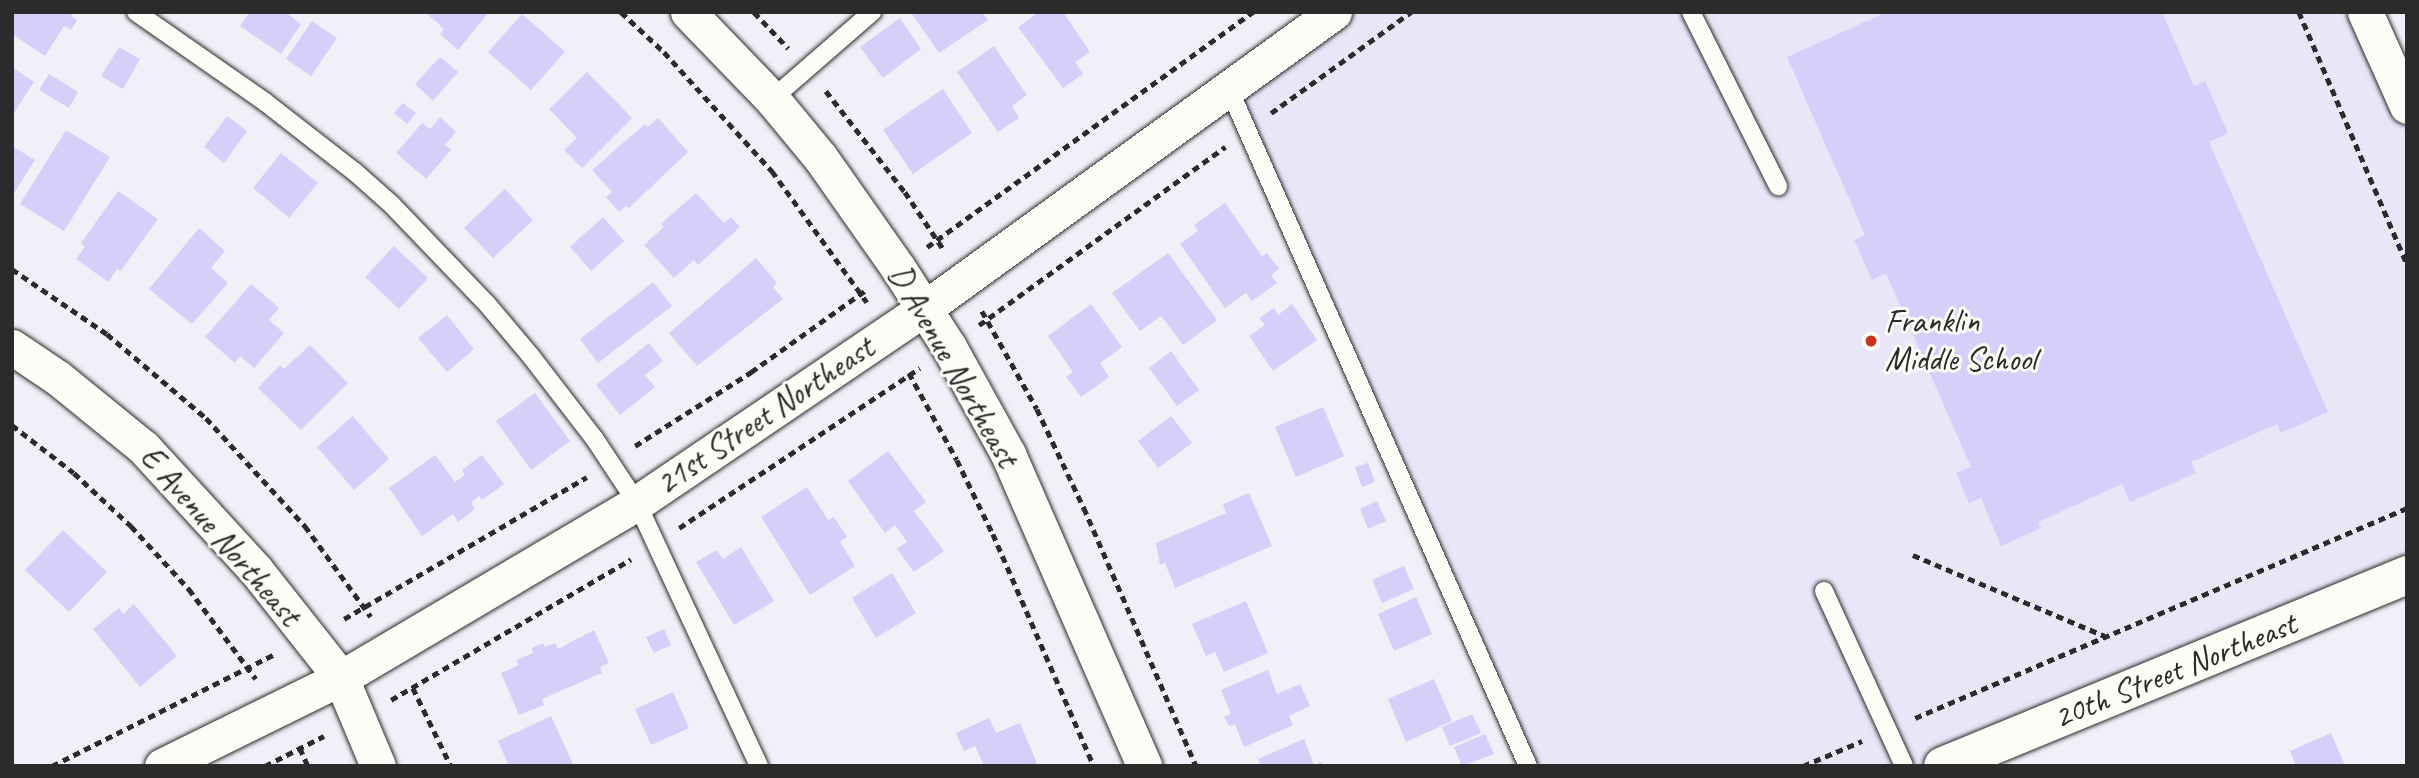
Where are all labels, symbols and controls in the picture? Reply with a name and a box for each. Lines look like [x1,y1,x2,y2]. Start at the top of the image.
street label: D Avenue Northeast [879,258,1027,474]
place label: Franklin Middle School [1885,302,2036,380]
street label: 21st Street Northeast [648,328,882,504]
marker: Franklin Middle School [1863,333,1879,349]
street label: E Avenue Northeast [131,438,309,634]
street label: 20th Street Northeast [2047,604,2303,738]

